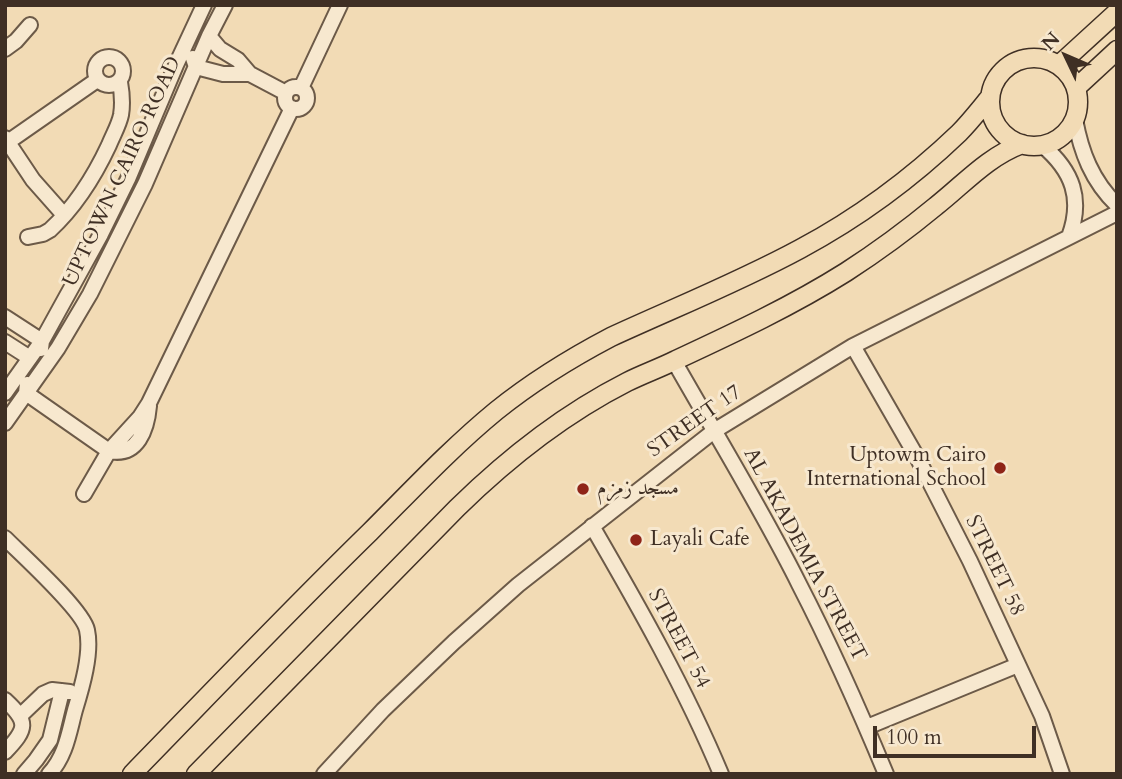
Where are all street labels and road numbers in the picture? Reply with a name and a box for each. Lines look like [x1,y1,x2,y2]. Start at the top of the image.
street label: UPTOWN CAIRO ROAD [59,53,187,291]
street label: STREET 17 [643,380,747,464]
street label: AL AKADEMIA STREET [737,444,871,666]
street label: STREET 58 [959,512,1029,620]
street label: STREET 54 [641,585,715,693]

